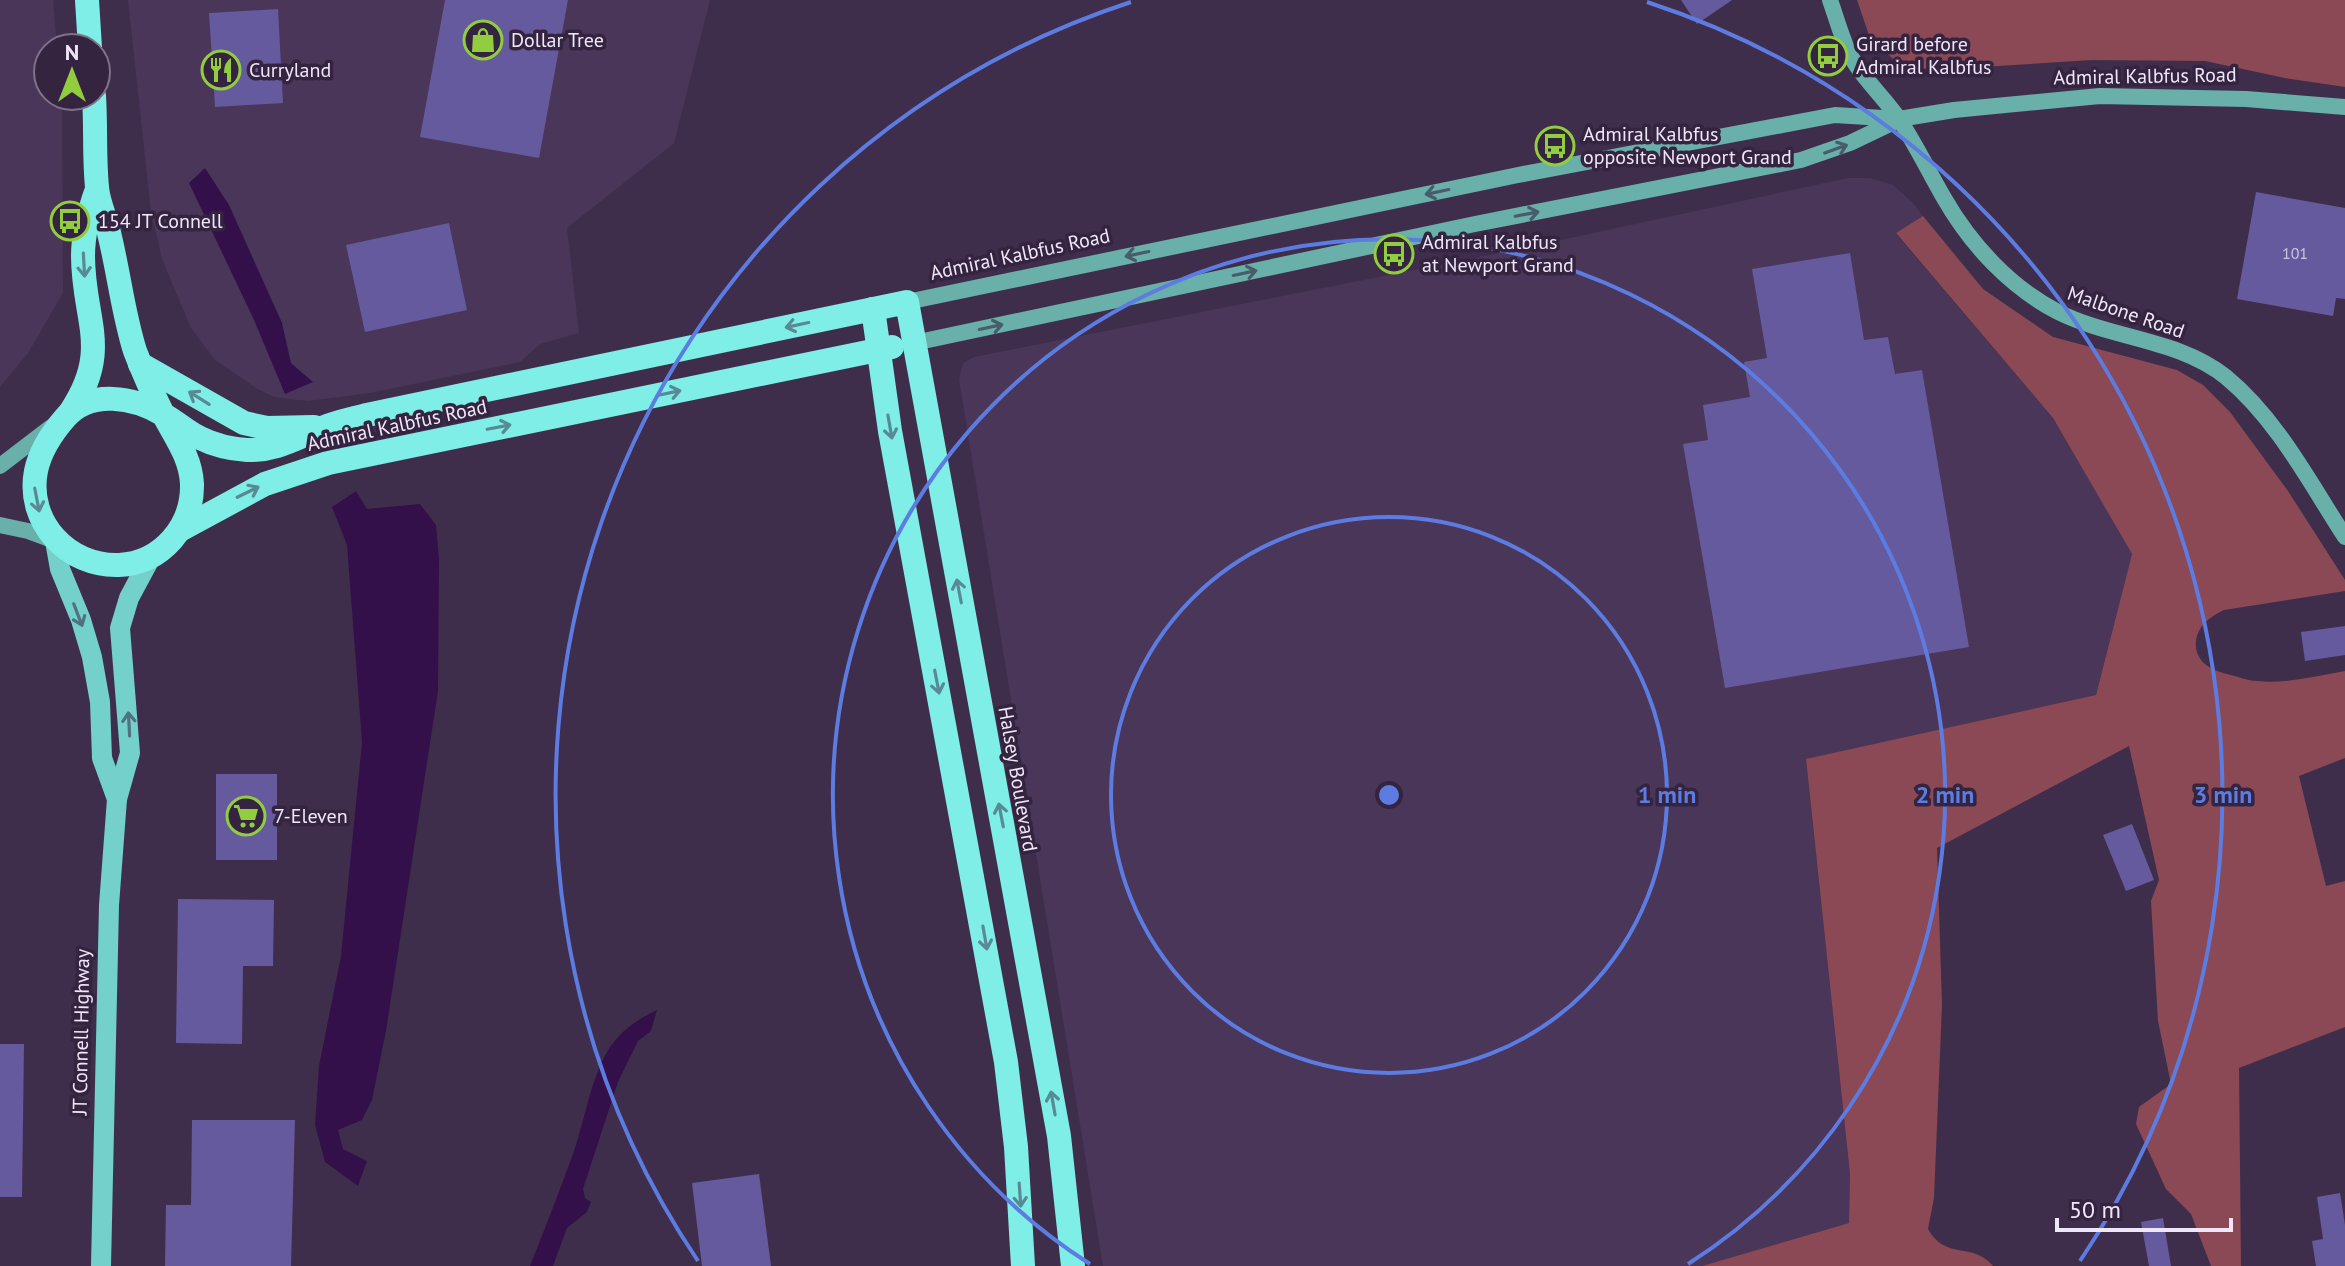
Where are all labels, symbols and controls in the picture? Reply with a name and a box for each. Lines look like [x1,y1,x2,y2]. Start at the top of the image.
shop icon: Dollar Tree [462,19,504,61]
place label: Dollar Tree [511,27,604,53]
place label: Girard before Admiral Kalbfus [1856,31,1992,80]
north arrow [32,32,112,112]
bus stop icon: Girard before Admiral Kalbfus [1807,35,1849,77]
text: N [65,38,79,66]
restaurant icon: Curryland [200,49,242,91]
place label: Curryland [249,57,331,83]
street label: Admiral Kalbfus Road [2053,61,2237,91]
place label: Admiral Kalbfus opposite Newport Grand [1583,121,1792,170]
bus stop icon: Admiral Kalbfus opposite Newport Grand [1534,125,1576,167]
one-way arrow [1823,140,1848,155]
one-way arrow [1424,185,1450,200]
bus stop icon: 154 JT Connell [49,200,91,242]
one-way arrow [1513,206,1539,221]
place label: 154 JT Connell [98,208,223,234]
street label: Admiral Kalbfus Road [928,222,1112,286]
place label: Admiral Kalbfus at Newport Grand [1422,229,1574,278]
bus stop icon: Admiral Kalbfus at Newport Grand [1373,233,1415,275]
house number: 101 [2282,243,2308,263]
one-way arrow [1125,247,1150,262]
one-way arrow [77,251,92,278]
one-way arrow [1232,265,1257,280]
street label: Malbone Road [2064,280,2188,344]
one-way arrow [785,318,810,333]
one-way arrow [977,319,1003,334]
one-way arrow [656,384,682,399]
one-way arrow [188,389,211,405]
street label: Admiral Kalbfus Road [305,393,489,457]
one-way arrow [883,414,898,439]
one-way arrow [486,419,511,434]
one-way arrow [236,484,260,499]
one-way arrow [31,487,46,513]
one-way arrow [951,579,966,604]
one-way arrow [72,602,86,627]
one-way arrow [931,669,946,695]
street label: Halsey Boulevard [992,704,1044,854]
one-way arrow [122,711,137,738]
text: 1 min [1638,779,1696,810]
text: 2 min [1916,779,1974,810]
text: 3 min [2194,779,2252,810]
centre of rings [1375,781,1403,809]
supermarket icon: 7-Eleven [225,795,267,837]
place label: 7-Eleven [274,803,348,829]
one-way arrow [992,803,1007,829]
one-way arrow [978,925,993,950]
street label: JT Connell Highway [67,948,95,1116]
one-way arrow [1045,1091,1060,1116]
one-way arrow [1013,1182,1028,1208]
scale bar [2057,1182,2231,1232]
text: 50 m [2069,1194,2121,1225]

